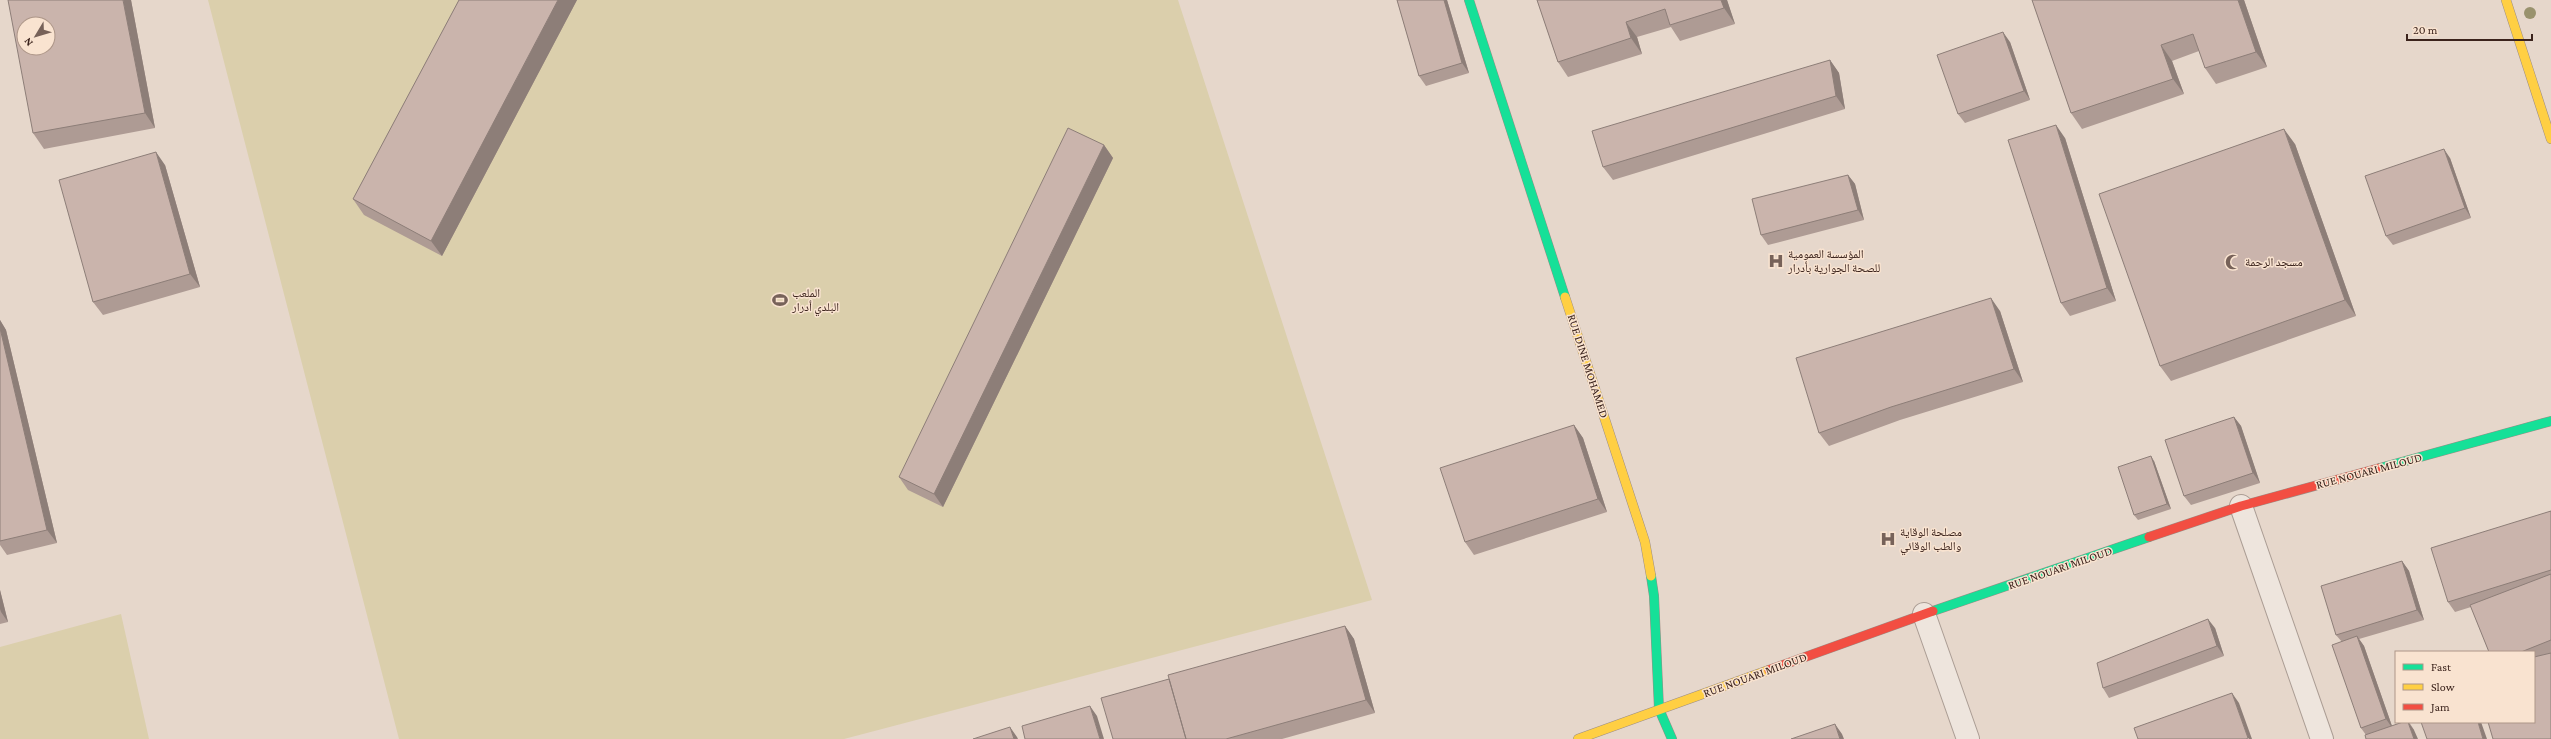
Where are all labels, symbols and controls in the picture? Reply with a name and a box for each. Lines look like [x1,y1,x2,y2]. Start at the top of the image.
north arrow [16,16,56,56]
scale bar [2407,16,2532,42]
text: 20 m [2413,23,2438,37]
text: N [21,35,35,49]
place label: المؤسسة العمومية للصحة الجوارية بأدرار [1787,247,1880,275]
hospital icon: المؤسسة العمومية للصحة الجوارية بأدرار [1767,252,1785,270]
mosque icon: مسجد الرحمة [2224,253,2242,271]
place label: مسجد الرحمة [2245,255,2303,269]
place label: الملعب البلدي أدرار [791,286,839,317]
sports icon: الملعب البلدي أدرار [771,291,789,309]
street label: RUE DINE MOHAMED [1565,312,1611,420]
street label: RUE NOUARI MILOUD [2314,450,2424,492]
place label: مصلحة الوقاية والطب الوقائي [1900,525,1962,556]
hospital icon: مصلحة الوقاية والطب الوقائي [1879,530,1897,548]
street label: RUE NOUARI MILOUD [2006,544,2114,592]
street label: RUE NOUARI MILOUD [1701,650,1809,700]
legend [2395,651,2535,723]
text: Fast [2431,660,2452,674]
text: Slow [2431,680,2455,694]
text: Jam [2430,700,2450,714]

